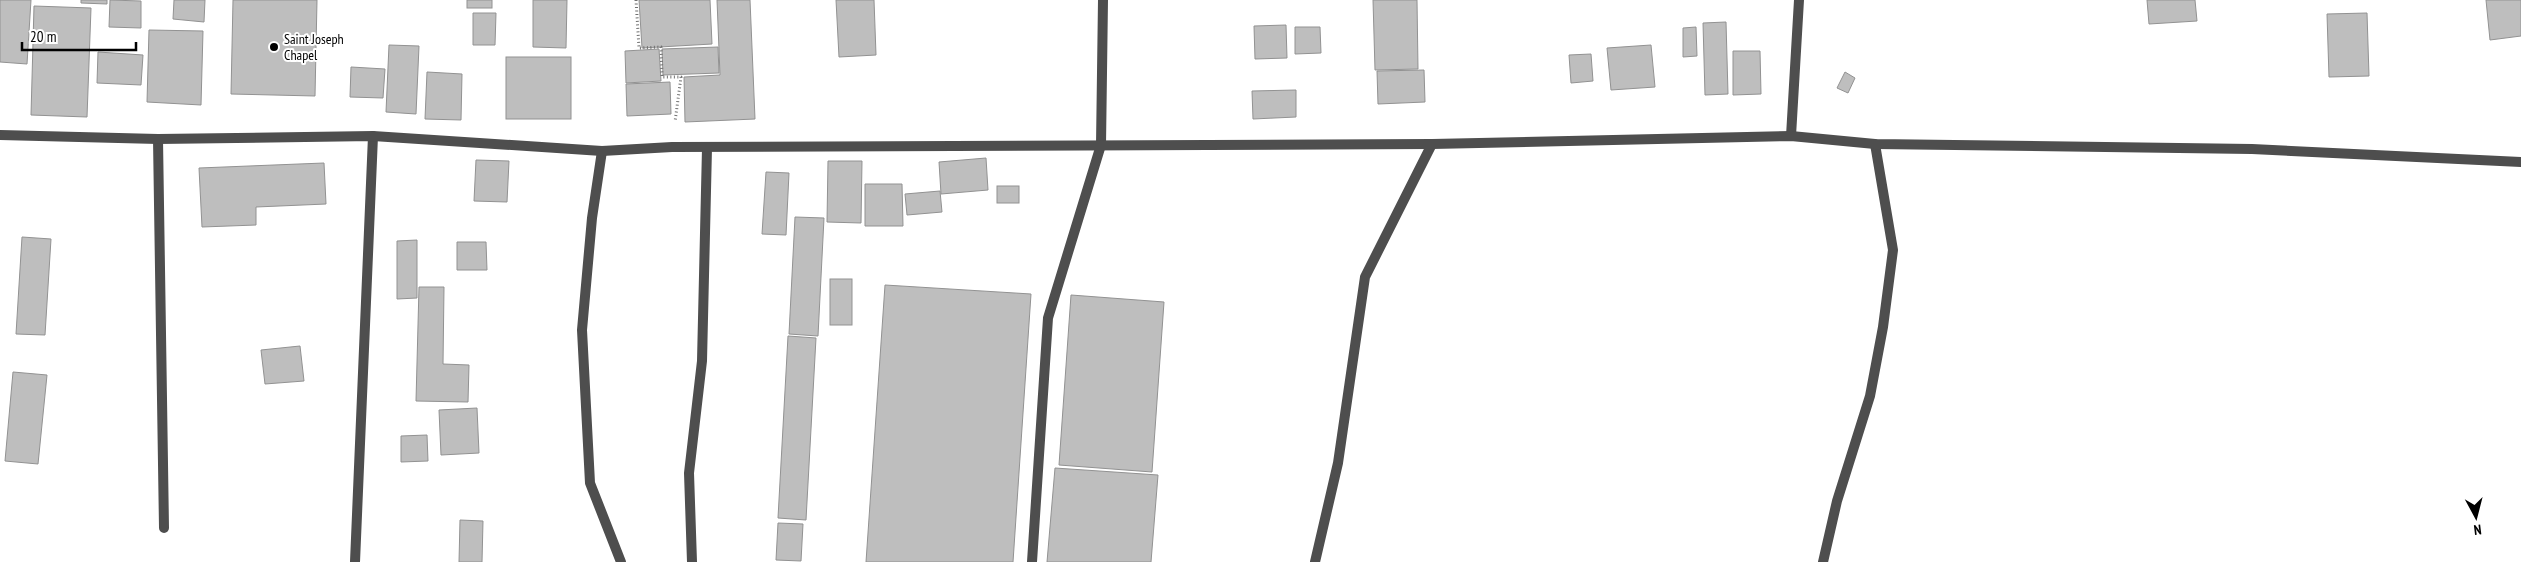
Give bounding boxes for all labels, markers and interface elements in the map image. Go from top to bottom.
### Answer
scale bar [22,20,136,52]
text: 20 m [30,27,56,46]
place label: Saint Joseph Chapel [284,30,344,64]
marker: Saint Joseph Chapel [268,41,280,53]
north arrow [2451,492,2501,542]
text: N [2473,521,2482,539]

